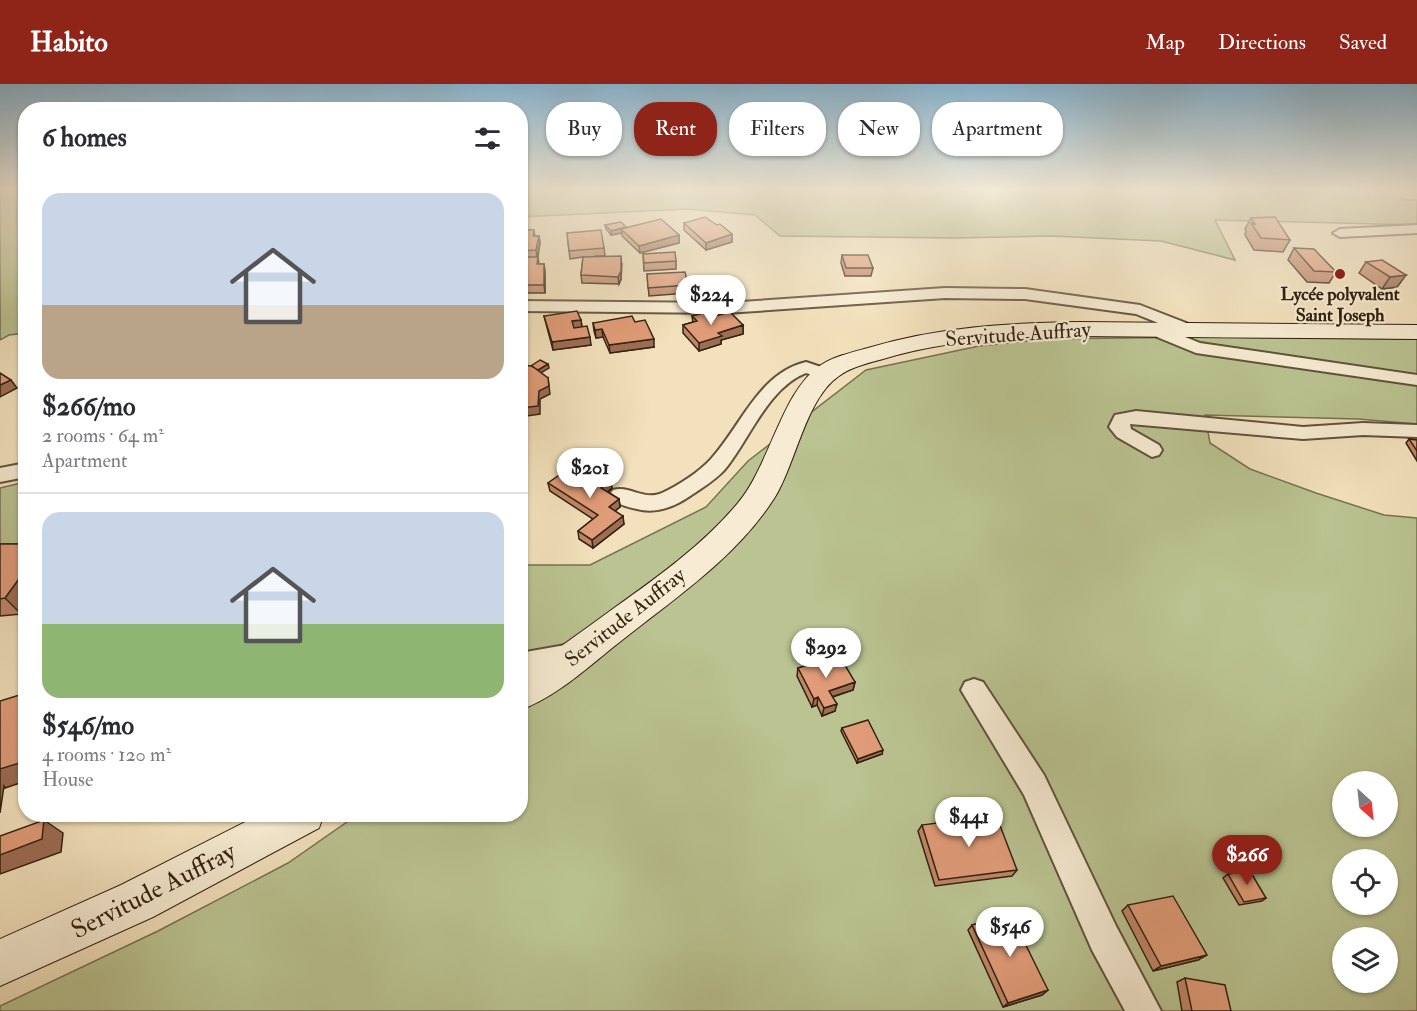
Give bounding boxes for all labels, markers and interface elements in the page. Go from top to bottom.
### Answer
text: Habito [30,25,108,60]
text: Map [1145,29,1185,56]
text: Directions [1218,29,1306,56]
text: Saved [1339,29,1387,56]
chip: Buy [546,102,622,156]
chip: Rent [634,102,717,156]
chip: Filters [729,102,826,156]
chip: New [838,102,920,156]
chip: Apartment [932,102,1063,156]
text: 6 homes [42,122,127,154]
icon: filters [471,122,504,155]
icon: home [219,232,327,340]
marker: Lycée polyvalent Saint Joseph [1333,267,1347,281]
pin: $224 [675,275,747,326]
text: $224 [690,282,732,307]
place label: Lycée polyvalent Saint Joseph [1280,283,1400,327]
street label: Servitude Auffray [944,316,1092,353]
text: $266/mo [42,391,135,423]
text: 2 rooms · 64 m² [42,423,164,448]
text: Apartment [42,448,127,473]
pin: $201 [554,448,626,499]
text: $201 [571,455,609,480]
icon: home [219,551,327,659]
street label: Servitude Auffray [560,561,692,673]
pin: $292 [790,628,862,679]
text: $292 [805,635,847,660]
text: $546/mo [42,710,134,742]
text: 4 rooms · 120 m² [42,742,171,767]
text: House [42,767,93,792]
north arrow [1332,771,1398,837]
map controls [1332,771,1398,993]
pin: $441 [933,797,1005,848]
text: $441 [949,804,989,829]
street label: Servitude Auffray [66,835,242,946]
pin: $266 [1211,835,1283,886]
text: $266 [1226,842,1268,867]
button: locate [1332,849,1398,915]
pin: $546 [974,907,1046,958]
text: $546 [990,914,1030,939]
button: layers [1332,927,1398,993]

